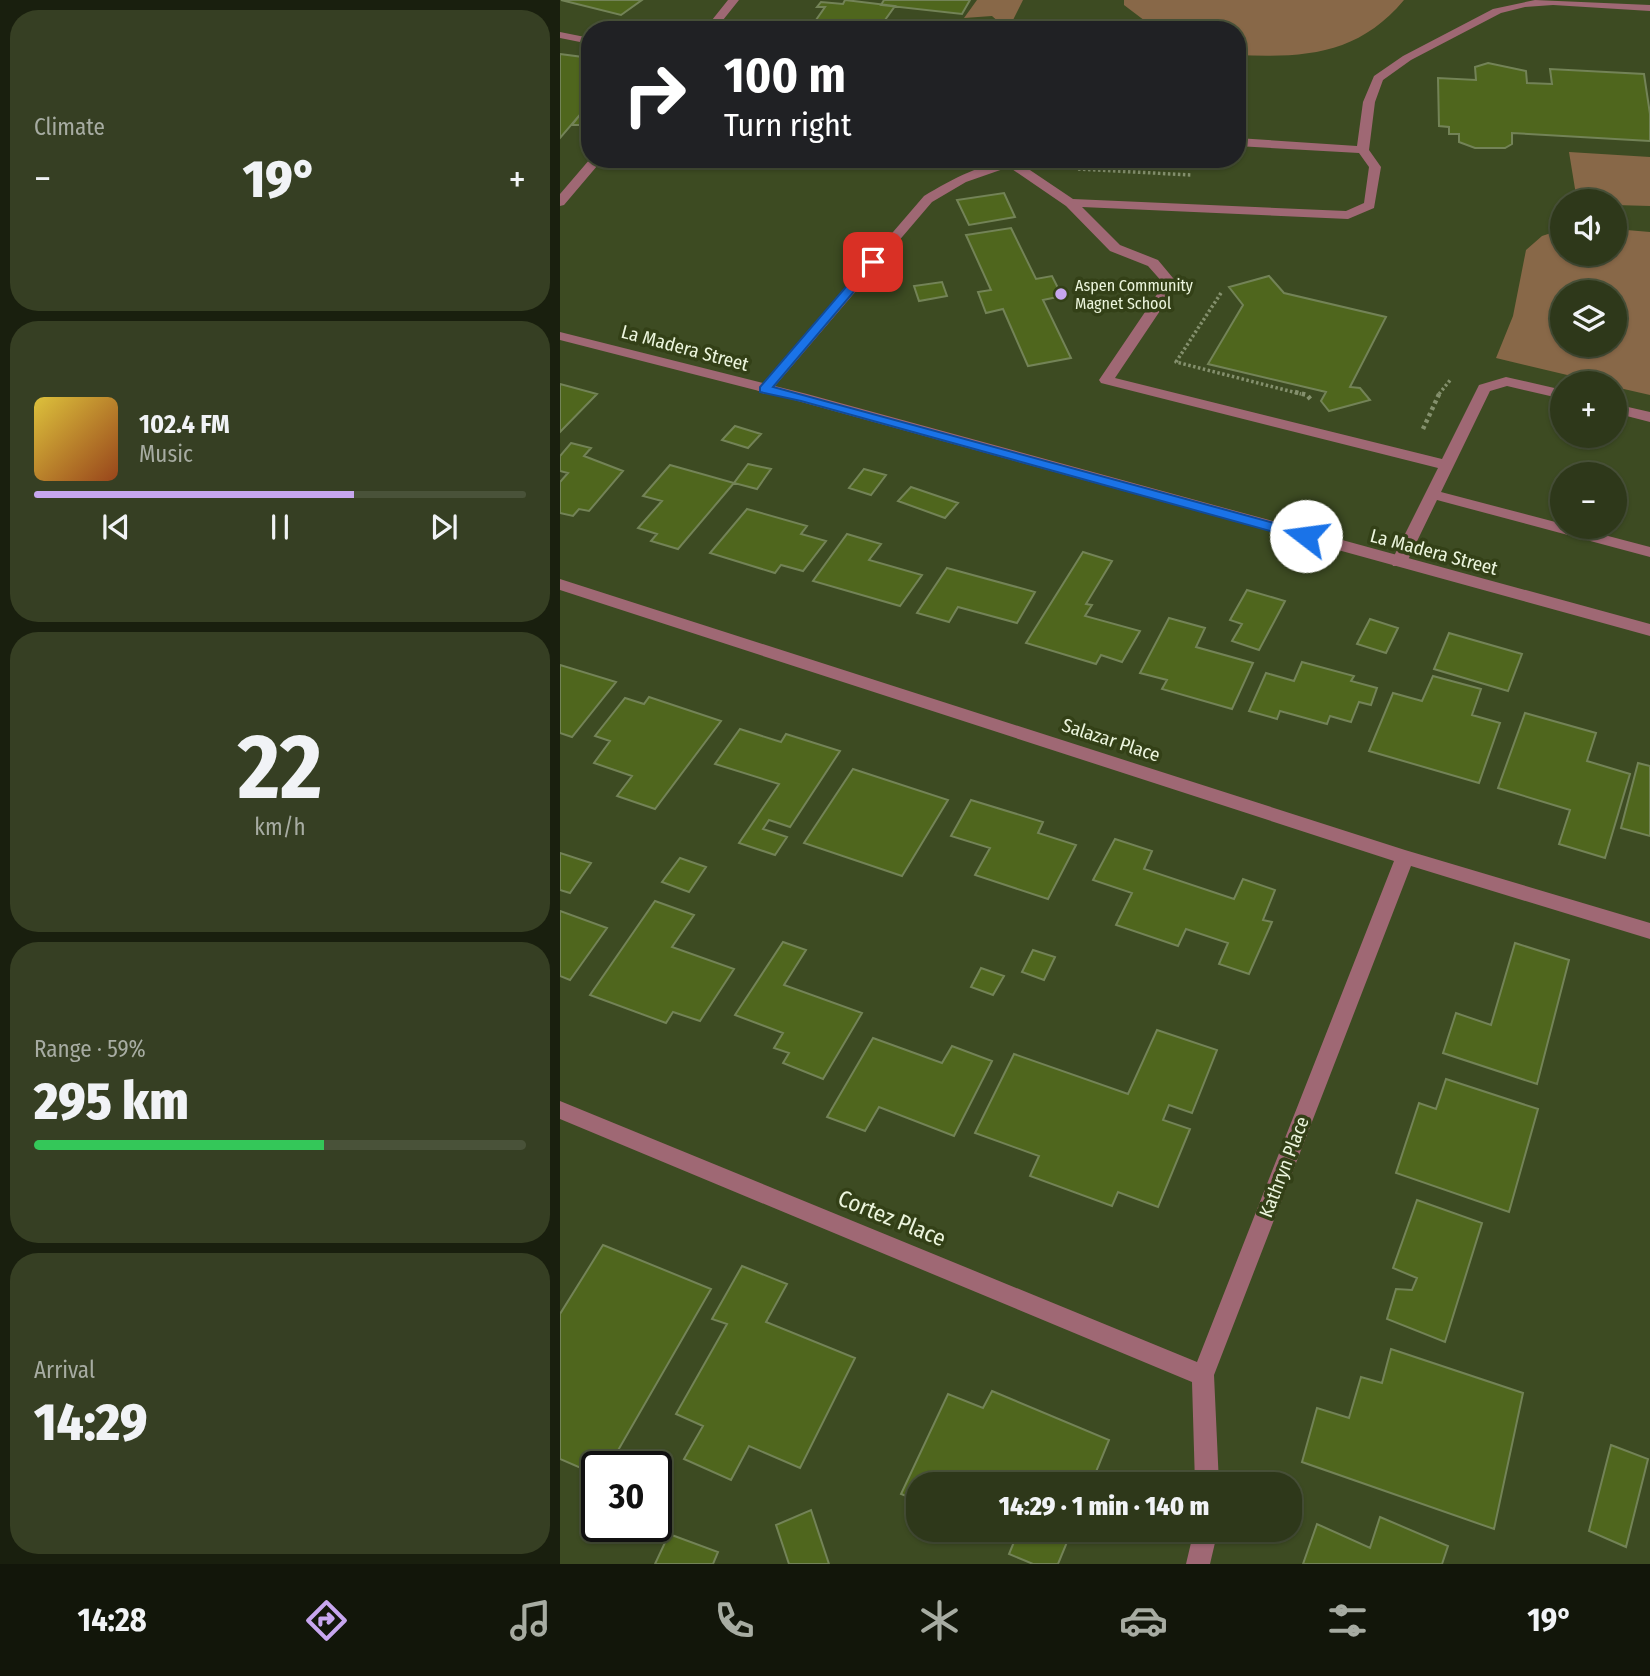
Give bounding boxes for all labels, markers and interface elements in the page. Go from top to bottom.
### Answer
text: 100 m [724,46,846,105]
icon: right [609,49,700,140]
text: Turn right [724,106,851,144]
text: Climate [34,113,105,141]
text: 19° [243,148,317,211]
text: − [34,156,51,202]
text: + [509,156,526,202]
map controls [1550,189,1627,539]
button: sound [1550,189,1627,266]
pin [843,232,903,292]
icon: arrive [854,243,892,281]
place label: Aspen Community Magnet School [1075,276,1194,313]
button: layers [1550,280,1627,357]
marker: Aspen Community Magnet School [1053,286,1069,302]
street label: La Madera Street [619,320,752,376]
button: + [1550,371,1627,448]
text: 102.4 FM [139,409,230,440]
text: Music [139,440,193,468]
button: − [1550,462,1627,539]
position arrow [1269,499,1343,573]
icon: previous [97,508,135,546]
icon: pause [261,508,299,546]
icon: next [425,508,463,546]
street label: La Madera Street [1368,524,1501,580]
text: 22 [238,713,322,822]
street label: Salazar Place [1059,713,1163,767]
text: km/h [254,813,306,841]
text: Range · 59% [34,1035,146,1063]
text: 295 km [34,1070,189,1133]
street label: Kathryn Place [1254,1113,1314,1221]
street label: Cortez Place [834,1184,950,1252]
text: Arrival [34,1356,95,1384]
text: 14:29 [34,1391,147,1454]
speed limit sign: 30 [581,1451,672,1542]
text: 14:29 · 1 min · 140 m [999,1491,1209,1522]
icon: directions [302,1596,351,1645]
icon: music [506,1596,555,1645]
icon: phone [710,1596,759,1645]
icon: climate [915,1596,964,1645]
icon: car [1119,1596,1168,1645]
icon: filters [1323,1596,1372,1645]
text: 14:28 [78,1601,147,1639]
text: 19° [1527,1601,1572,1639]

